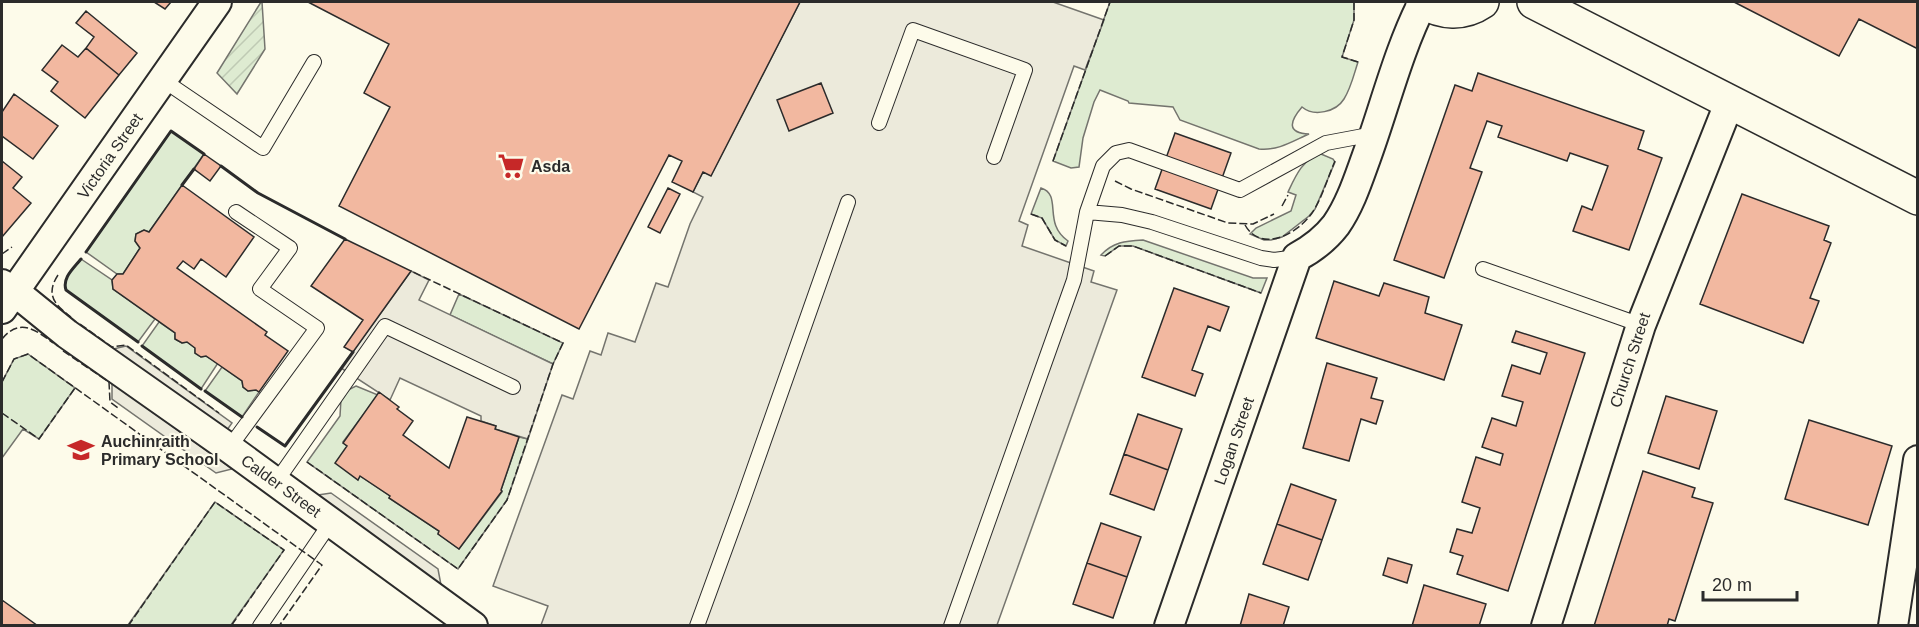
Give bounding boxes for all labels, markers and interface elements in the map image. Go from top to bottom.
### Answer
street label: Victoria Street [74,110,146,202]
supermarket icon: Asda [496,151,526,181]
place label: Asda [531,158,570,175]
street label: Church Street [1607,310,1654,410]
street label: Logan Street [1211,394,1257,487]
place label: Auchinraith Primary School [101,433,218,468]
school or university icon: Auchinraith Primary School [66,435,96,465]
street label: Calder Street [238,451,325,521]
scale bar [1703,564,1798,602]
text: 20 m [1712,575,1752,595]

